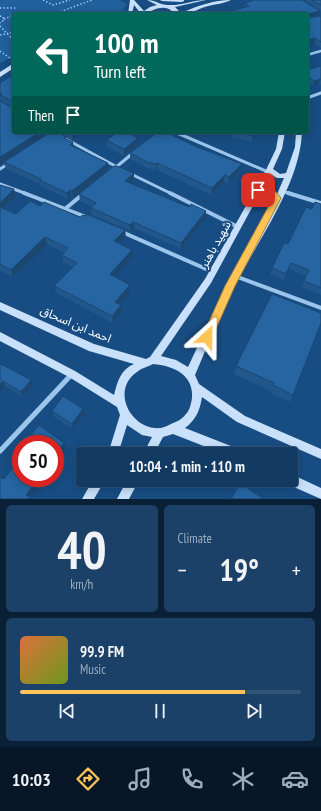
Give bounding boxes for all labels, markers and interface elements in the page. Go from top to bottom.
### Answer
text: 100 m [94,24,158,61]
icon: left [28,28,80,80]
text: Turn left [94,60,146,83]
icon: arrive [62,104,84,126]
text: Then [28,106,54,125]
pin [241,173,275,207]
icon: arrive [247,179,269,201]
street label: شهید باهنر [196,218,234,271]
street label: احمد ابن اسحاق [38,302,114,346]
position arrow [186,316,228,358]
speed limit sign: 50 [12,435,64,487]
text: 10:04 · 1 min · 110 m [129,457,245,476]
text: 40 [57,516,107,583]
text: Climate [178,530,212,547]
text: 19° [219,550,259,589]
text: − [178,556,187,584]
text: + [292,556,301,584]
text: km/h [70,576,93,593]
text: 99.9 FM [80,642,124,661]
text: Music [80,661,106,678]
icon: previous [56,700,78,722]
icon: pause [149,700,171,722]
icon: next [243,700,265,722]
icon: directions [74,765,102,793]
icon: music [126,765,154,793]
icon: phone [178,765,206,793]
icon: climate [229,765,257,793]
icon: car [281,765,309,793]
text: 10:03 [12,768,51,791]

